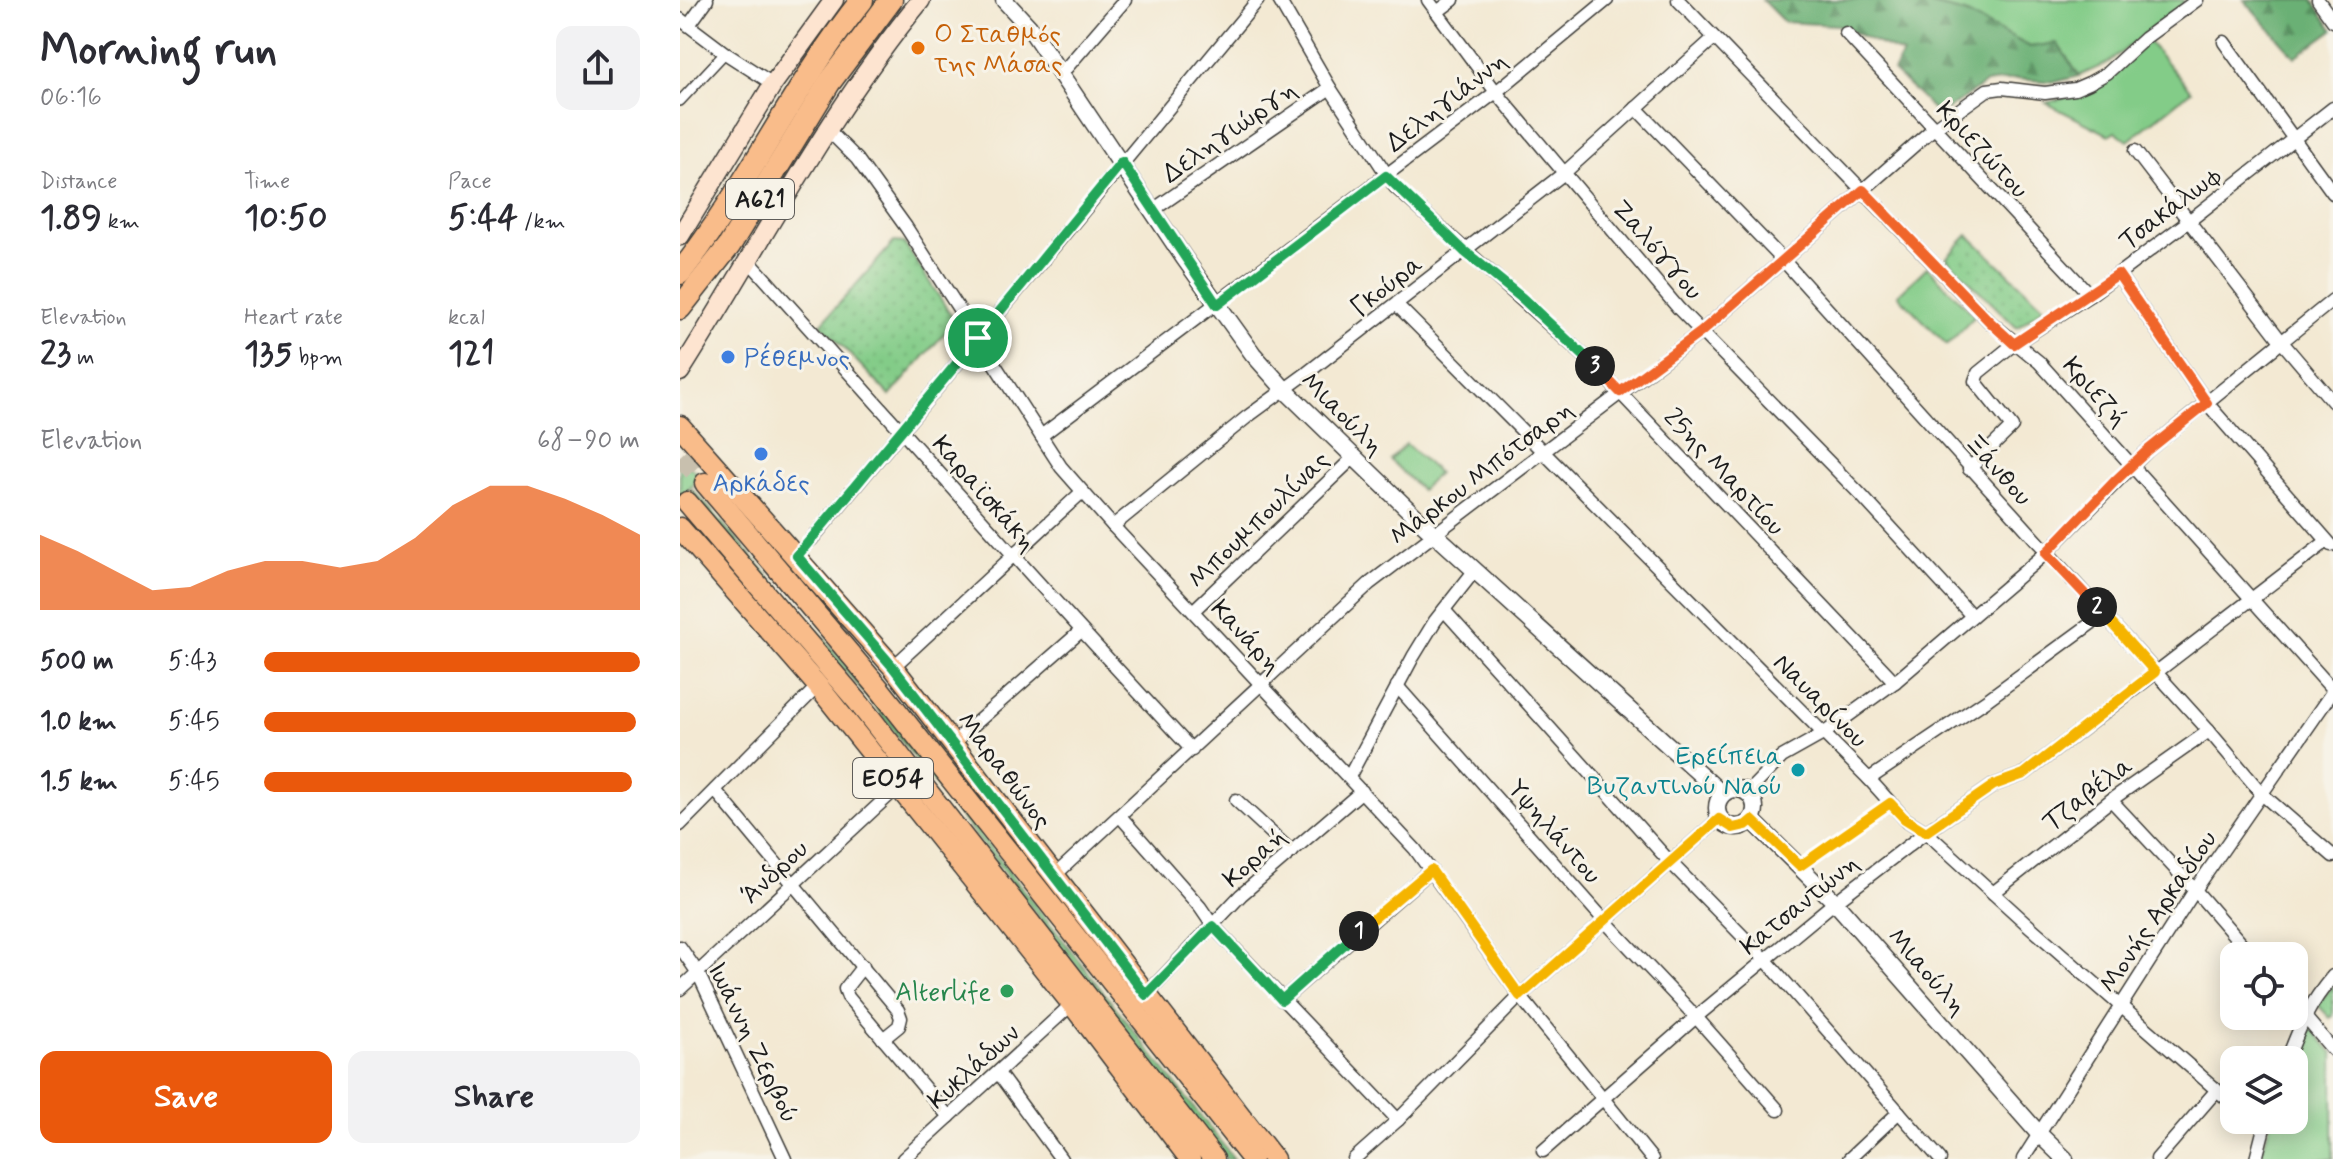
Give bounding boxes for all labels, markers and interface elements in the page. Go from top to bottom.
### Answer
place label: Ο Σταθμός της Μάσας [933,18,1063,82]
text: Morning run [40,22,277,80]
button: share [556,26,640,110]
marker: Ο Σταθμός της Μάσας [909,39,927,57]
street label: Δεληγιάννη [1379,44,1515,161]
street label: Δεληγιώργη [1156,74,1304,192]
text: 06:16 [40,81,102,115]
street label: Κριεζώτου [1928,94,2035,206]
street label: Τσακάλωφ [2113,159,2230,259]
text: Distance [40,168,117,196]
text: Time [244,168,290,196]
text: Pace [448,168,492,196]
road number: Α621 [726,179,794,219]
street label: Ζαλόγγου [1604,193,1709,308]
text: 1.89 [40,196,102,241]
text: 10:50 [244,196,328,241]
text: 5:44 [448,196,518,241]
text: km [102,208,140,236]
text: /km [518,208,566,236]
street label: Γκούρα [1344,248,1430,325]
text: Elevation [40,304,127,332]
text: Heart rate [244,304,343,332]
text: kcal [448,304,485,332]
pin [944,304,1012,372]
icon: arrive [956,316,1000,360]
text: 23 [40,332,71,377]
text: 135 [244,332,292,377]
text: 121 [448,332,494,377]
place label: Ρέθεμνος [744,342,850,376]
text: m [71,344,95,372]
text: bpm [292,344,343,372]
pin: 3 [1575,346,1615,386]
marker: Ρέθεμνος [719,348,737,366]
street label: Κριεζή [2054,350,2135,435]
text: 3 [1590,352,1600,380]
street label: Μιαούλη [1292,365,1391,464]
street label: Μάρκου Μπότσαρη [1383,393,1581,554]
street label: 25ης Μαρτίου [1656,401,1792,544]
text: Elevation [40,424,142,458]
text: 68–90 m [537,424,640,458]
street label: Ξάνθου [1956,427,2039,514]
street label: Καραϊσκάκη [923,429,1044,560]
street label: Μπουμπουλίνας [1181,444,1337,597]
marker: Αρκάδες [752,445,770,463]
place label: Αρκάδες [712,467,810,501]
pin: 2 [2077,587,2117,627]
street label: Κανάρη [1202,593,1289,682]
text: 2 [2092,593,2102,621]
text: 500 m [40,645,114,679]
text: 5:43 [168,645,217,679]
street label: Ναυαρίνου [1765,647,1874,756]
text: 1.0 km [40,705,117,739]
text: 5:45 [168,705,220,739]
street label: Μαραθώνος [948,706,1059,837]
place label: Ερείπεια Βυζαντινού Ναού [1587,740,1782,804]
street label: Τζαβέλα [2036,749,2140,840]
road number: ΕΟ54 [853,758,933,798]
marker: Ερείπεια Βυζαντινού Ναού [1789,761,1807,779]
text: 1.5 km [40,765,118,799]
text: 5:45 [168,765,220,799]
street label: Υψηλάντου [1499,773,1608,892]
street label: Κοραή [1216,821,1295,896]
street label: Μονής Αρκαδίου [2092,824,2226,1000]
street label: Άνδρου [735,833,816,912]
street label: Κατσαντώνη [1734,847,1867,964]
pin: 1 [1339,911,1379,951]
text: 1 [1354,917,1364,945]
street label: Μιαούλη [1879,921,1974,1023]
map controls [2220,942,2308,1134]
button: locate [2220,942,2308,1030]
street label: Ιωάννη Ζερβού [699,957,806,1129]
place label: Alterlife [895,976,991,1010]
marker: Alterlife [998,982,1016,1000]
street label: Κυκλάδων [921,1017,1028,1118]
button: layers [2220,1046,2308,1134]
button: Save [40,1051,332,1143]
button: Share [348,1051,640,1143]

